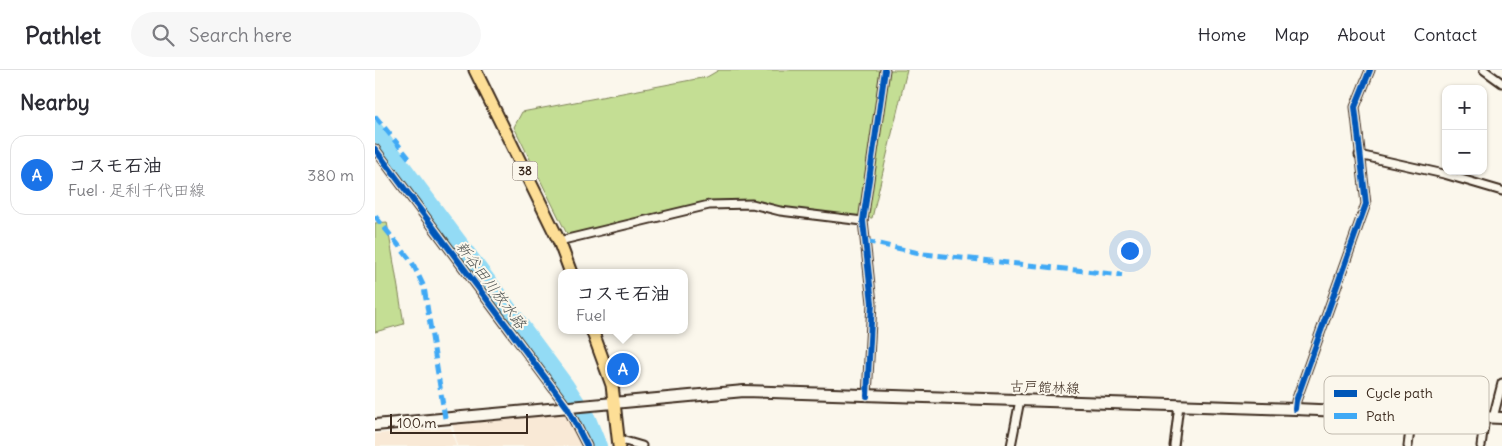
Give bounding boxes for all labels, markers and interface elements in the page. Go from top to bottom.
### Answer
search box [131,12,481,57]
text: Pathlet [25,20,101,50]
icon: search [149,21,177,49]
text: Search here [189,23,292,47]
text: Home [1198,23,1246,46]
text: Map [1274,23,1309,46]
text: About [1337,23,1385,46]
text: Contact [1413,23,1477,46]
map controls [1442,85,1487,175]
button: + [1442,85,1487,130]
text: Nearby [20,89,90,116]
button: − [1442,130,1487,175]
text: コスモ石油 [68,153,162,177]
road number: 38 [513,162,537,180]
text: A [32,165,42,185]
text: 380 m [307,165,354,185]
text: Fuel · 足利千代田線 [68,180,205,200]
water label: 新谷田川放水路 [452,237,531,333]
your location [1117,238,1143,264]
popup [558,269,688,334]
text: コスモ石油 [576,281,670,305]
text: Fuel [576,305,606,325]
pin: A [607,350,639,388]
legend [1324,376,1489,434]
street label: 古戸館林線 [1010,377,1080,397]
text: Cycle path [1366,384,1433,402]
text: Path [1366,407,1395,425]
scale bar [390,411,527,434]
text: 100 m [397,414,437,432]

